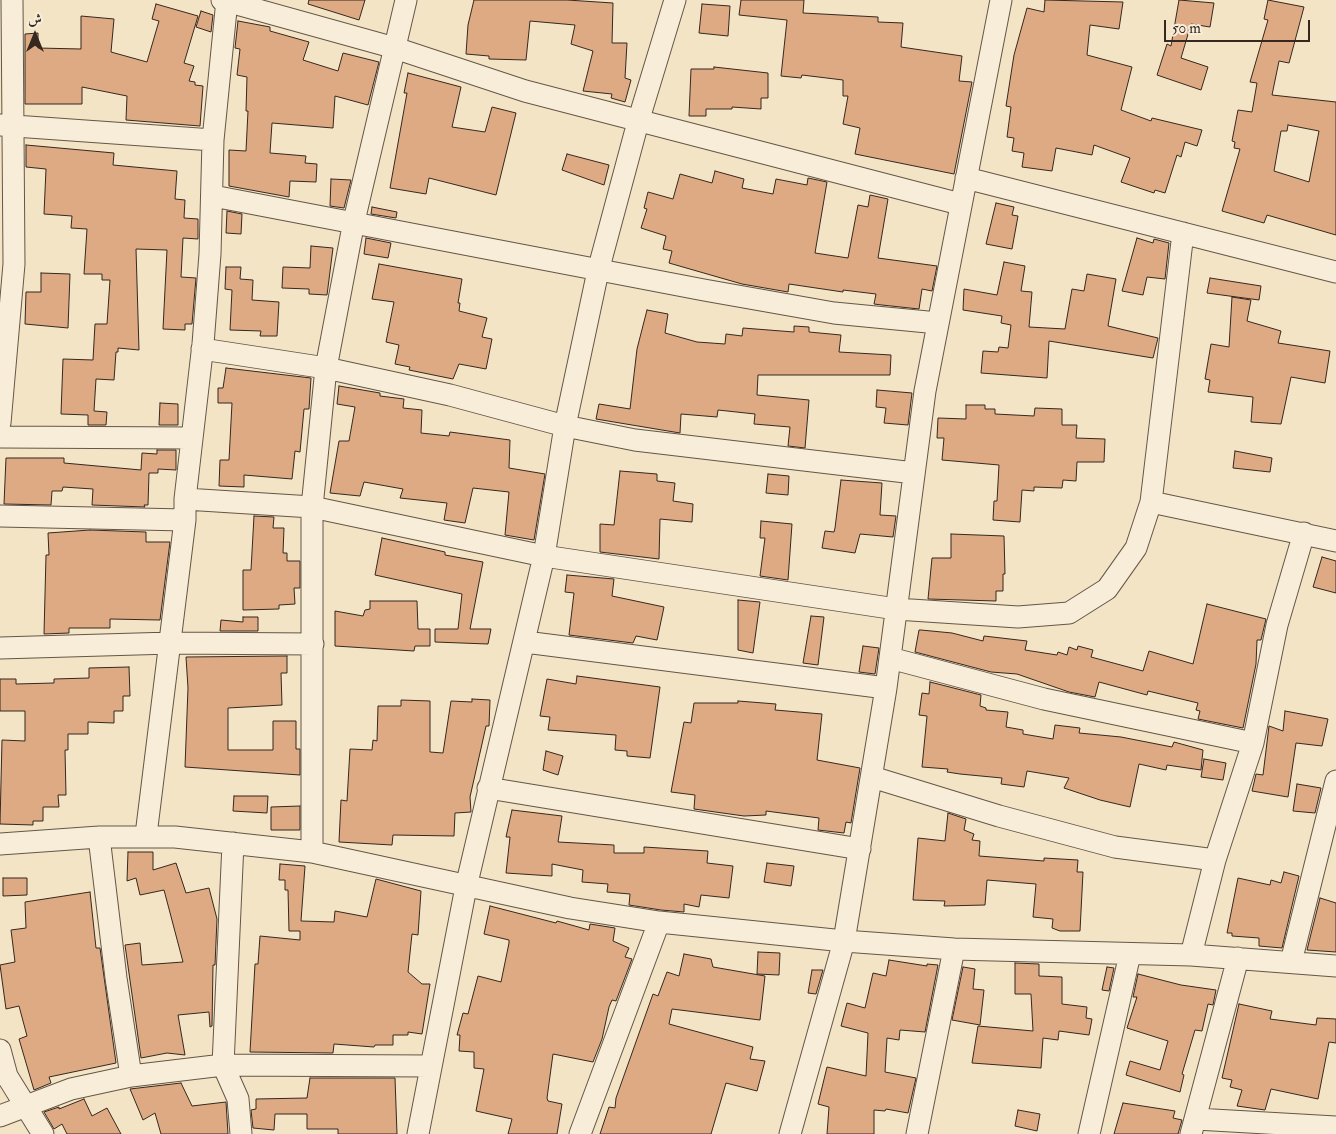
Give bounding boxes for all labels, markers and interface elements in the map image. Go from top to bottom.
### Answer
north arrow [10,10,60,60]
scale bar [1166,10,1312,42]
text: ش [28,11,42,28]
text: 50 m [1172,19,1201,38]

